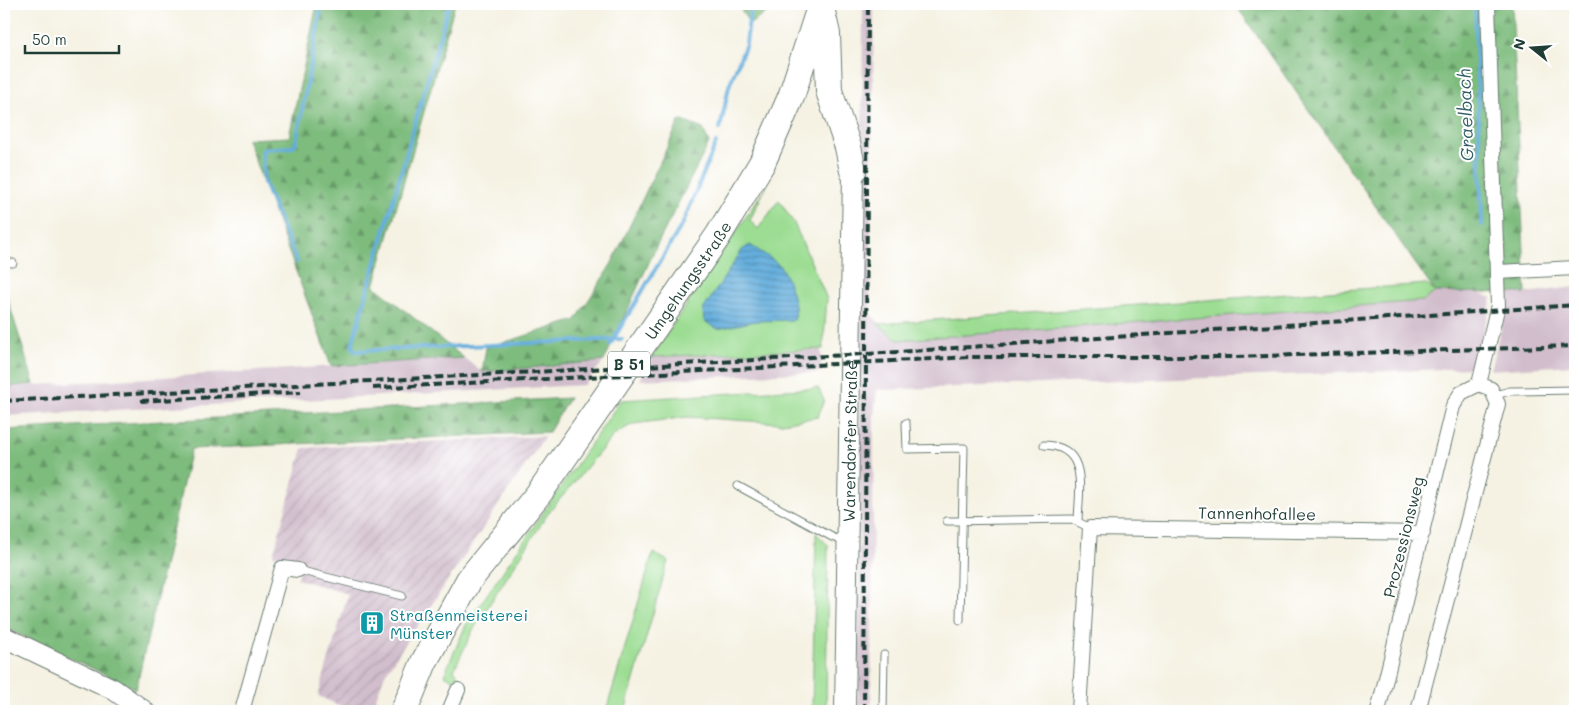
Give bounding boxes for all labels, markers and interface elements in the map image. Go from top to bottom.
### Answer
scale bar [25,22,119,54]
north arrow [1506,22,1556,72]
text: 50 m [32,29,67,49]
text: N [1508,36,1530,52]
water label: Graelbach [1451,68,1479,162]
street label: Umgehungsstraße [639,217,735,343]
road number: B 51 [608,352,650,376]
street label: Warendorfer Straße [837,360,861,522]
street label: Prozessionsweg [1378,474,1428,600]
street label: Tannenhofallee [1198,501,1316,525]
place label: Straßenmeisterei Münster [390,604,528,643]
building icon: Straßenmeisterei Münster [359,610,385,636]

